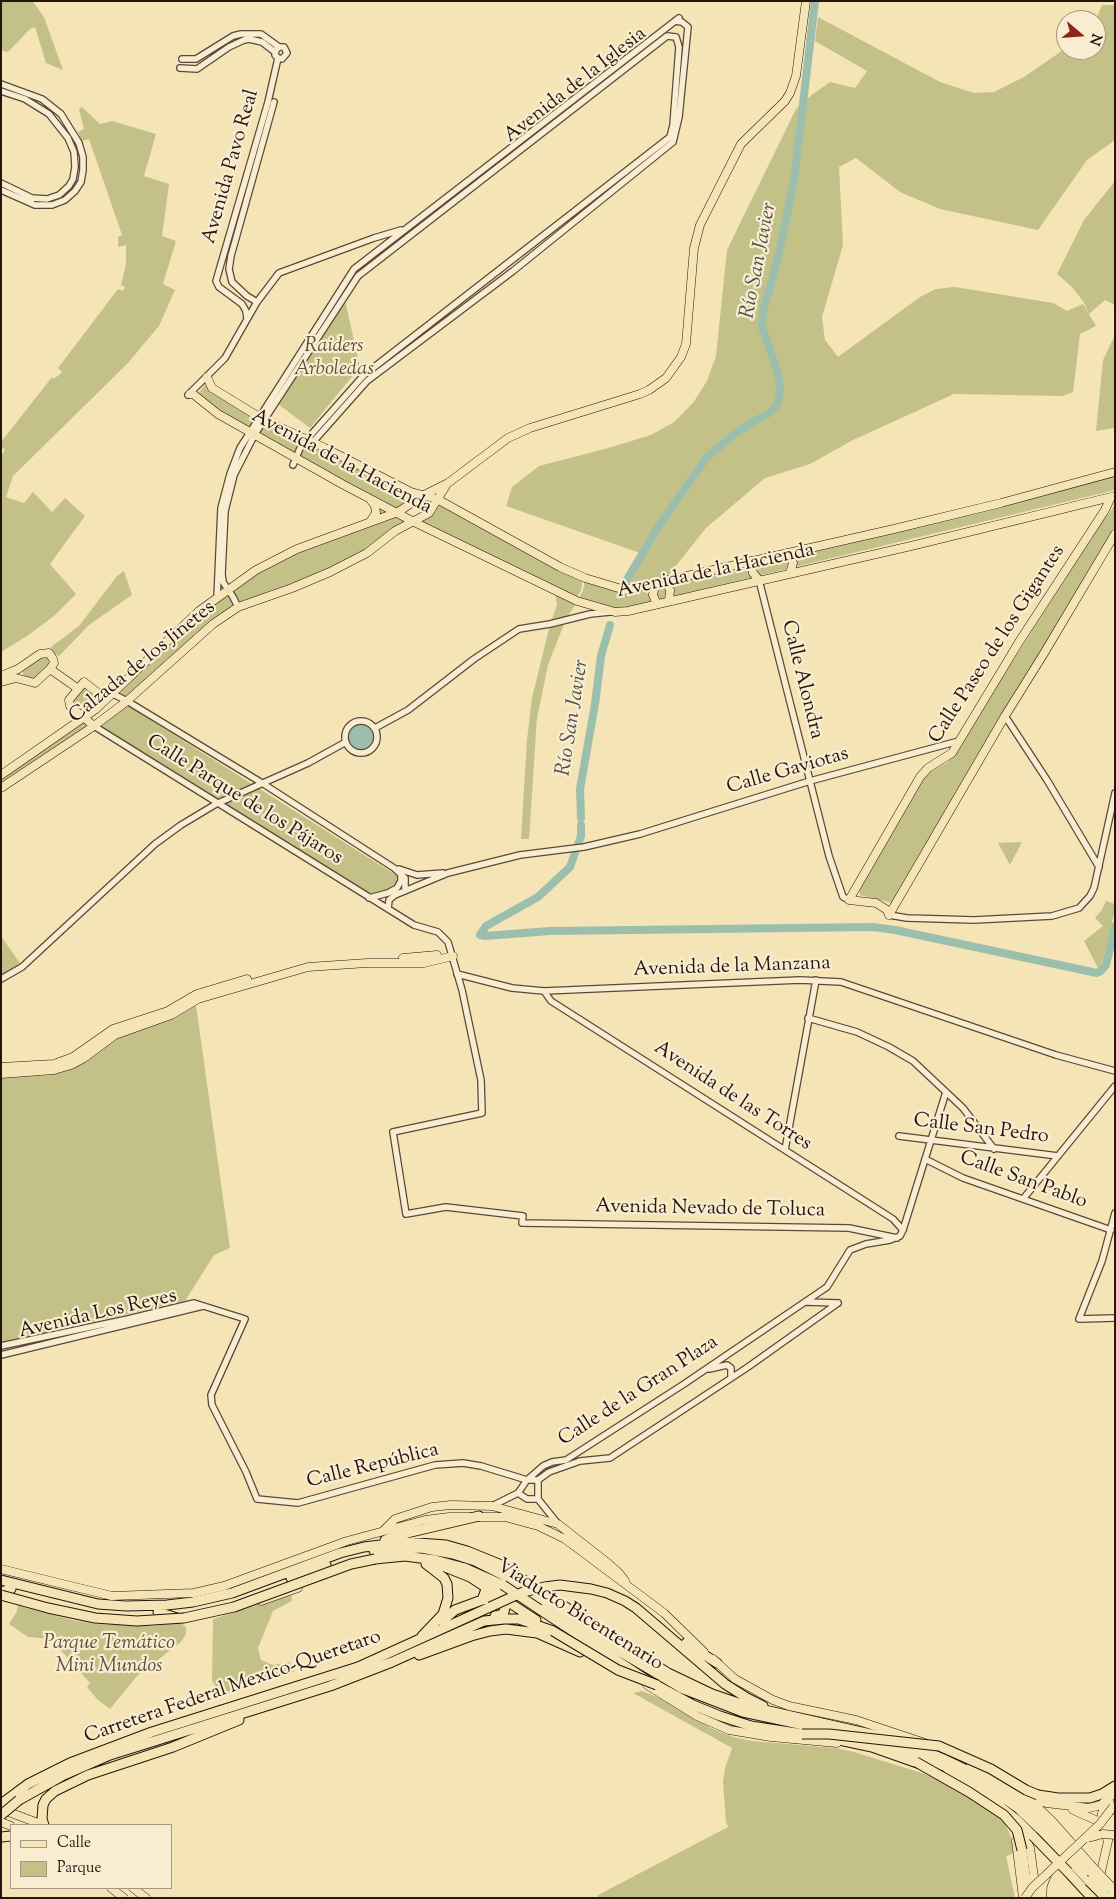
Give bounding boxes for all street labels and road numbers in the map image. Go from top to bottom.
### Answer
street label: Avenida de la Iglesia [500,23,652,149]
street label: Avenida Pavo Real [198,87,266,247]
street label: Avenida de la Hacienda [247,405,435,521]
street label: Avenida de la Hacienda [615,539,817,605]
street label: Calle Paseo de los Gigantes [925,541,1071,749]
street label: Calzada de los Jinetes [65,597,221,729]
street label: Calle Alondra [775,618,827,742]
street label: Calle Parque de los Pájaros [141,731,347,871]
street label: Calle Gaviotas [724,743,852,801]
street label: Avenida de la Manzana [633,953,831,983]
street label: Avenida de las Torres [648,1037,816,1157]
street label: Calle San Pedro [912,1110,1050,1150]
street label: Calle San Pablo [956,1147,1090,1215]
street label: Avenida Nevado de Toluca [595,1196,825,1224]
street label: Avenida Los Reyes [17,1285,179,1345]
street label: Calle de la Gran Plaza [555,1331,723,1453]
street label: Calle República [305,1439,441,1495]
street label: Viaducto Bicentenario [491,1555,667,1677]
street label: Carretera Federal Mexico-Queretaro [81,1626,385,1750]

